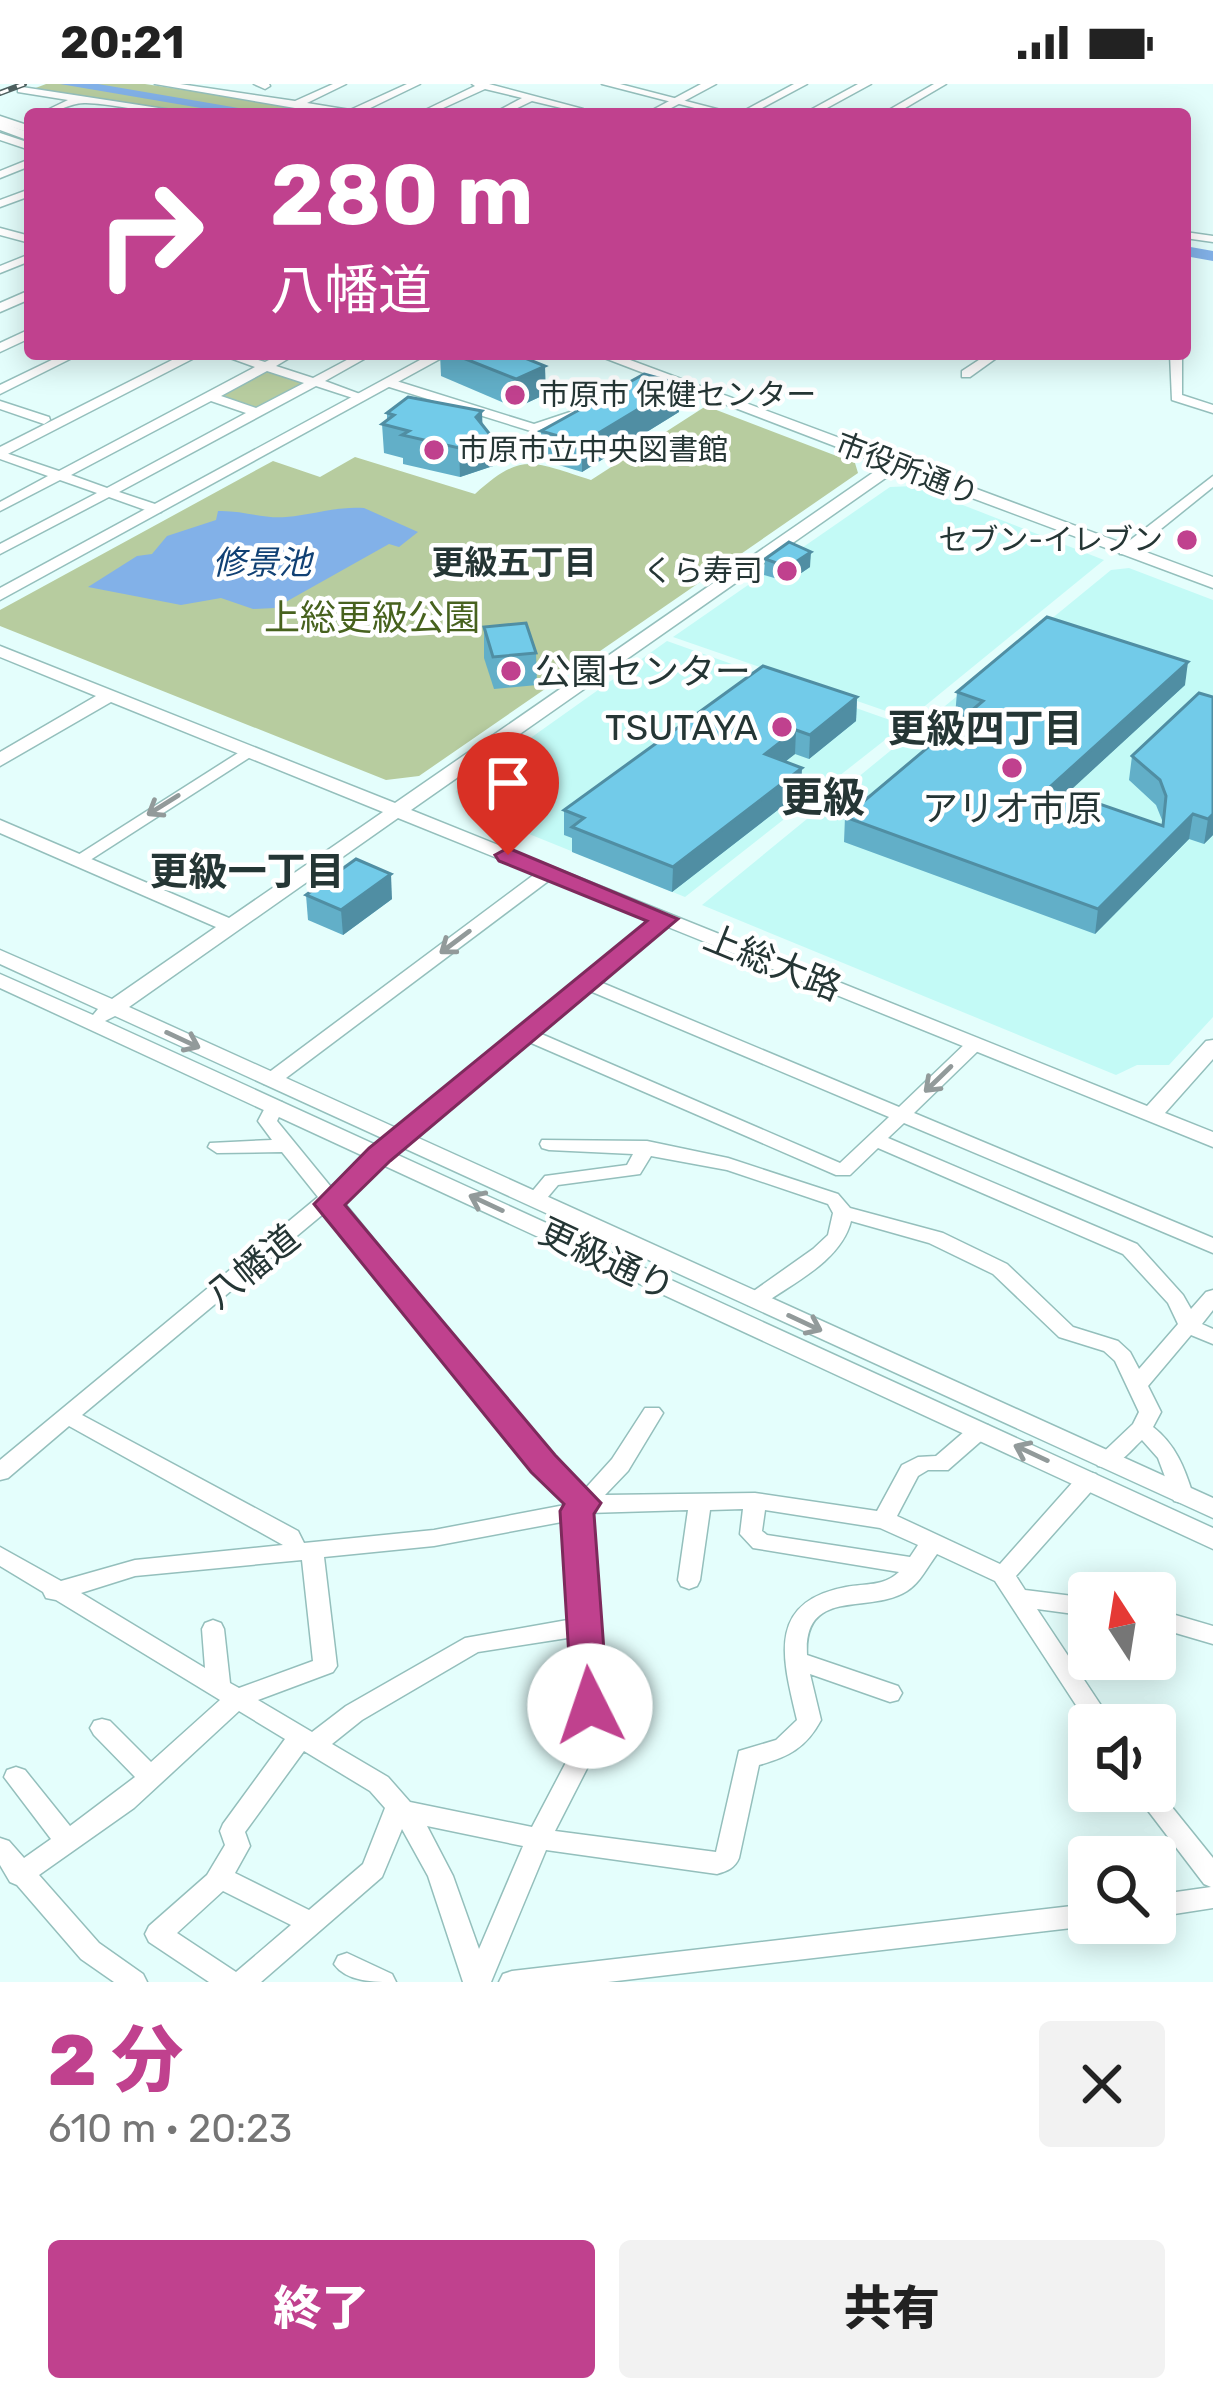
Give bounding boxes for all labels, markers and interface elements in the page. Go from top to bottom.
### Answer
text: 20:21 [60,16,185,69]
text: 280 m [270,145,533,245]
icon: right [72,156,228,312]
text: 八幡道 [270,259,432,323]
place label: 市原市 保健センター [539,377,816,413]
marker: 市原市 保健センター [502,382,528,408]
street label: 市役所通り [831,425,983,513]
place label: 市原市立中央図書館 [458,432,728,468]
marker: 市原市立中央図書館 [421,437,447,463]
place label: セブン-イレブン [938,522,1163,558]
marker: セブン-イレブン [1174,527,1200,553]
water label: 修景池 [213,543,315,582]
district label: 更級五丁目 [432,543,597,582]
place label: くら寿司 [643,553,763,589]
marker: くら寿司 [774,558,800,584]
park label: 上総更級公園 [264,596,480,639]
place label: 公園センター [535,650,751,693]
marker: 公園センター [498,658,524,684]
place label: TSUTAYA [605,706,758,749]
district label: 更級四丁目 [887,706,1083,752]
marker: TSUTAYA [769,714,795,740]
pin [457,732,559,855]
icon: arrive [475,750,541,816]
marker: アリオ市原 [999,755,1025,781]
district label: 更級 [781,773,865,823]
place label: アリオ市原 [922,787,1102,830]
one-way arrow [147,793,181,817]
district label: 更級一丁目 [149,849,345,895]
street label: 上総大路 [698,916,848,1009]
one-way arrow [440,929,472,955]
one-way arrow [164,1030,200,1052]
one-way arrow [924,1065,953,1093]
one-way arrow [469,1191,505,1213]
street label: 更級通り [532,1210,681,1309]
street label: 八幡道 [197,1216,308,1317]
one-way arrow [786,1313,822,1335]
one-way arrow [1014,1441,1050,1463]
north arrow [1068,1572,1176,1680]
map controls [1068,1572,1176,1944]
position arrow [527,1643,653,1769]
button: sound [1068,1704,1176,1812]
button: search [1068,1836,1176,1944]
text: 2 分 [48,2018,183,2103]
button: close [1039,2021,1165,2147]
text: 610 m · 20:23 [48,2106,292,2152]
button: 終了 [48,2240,595,2378]
button: 共有 [619,2240,1165,2378]

